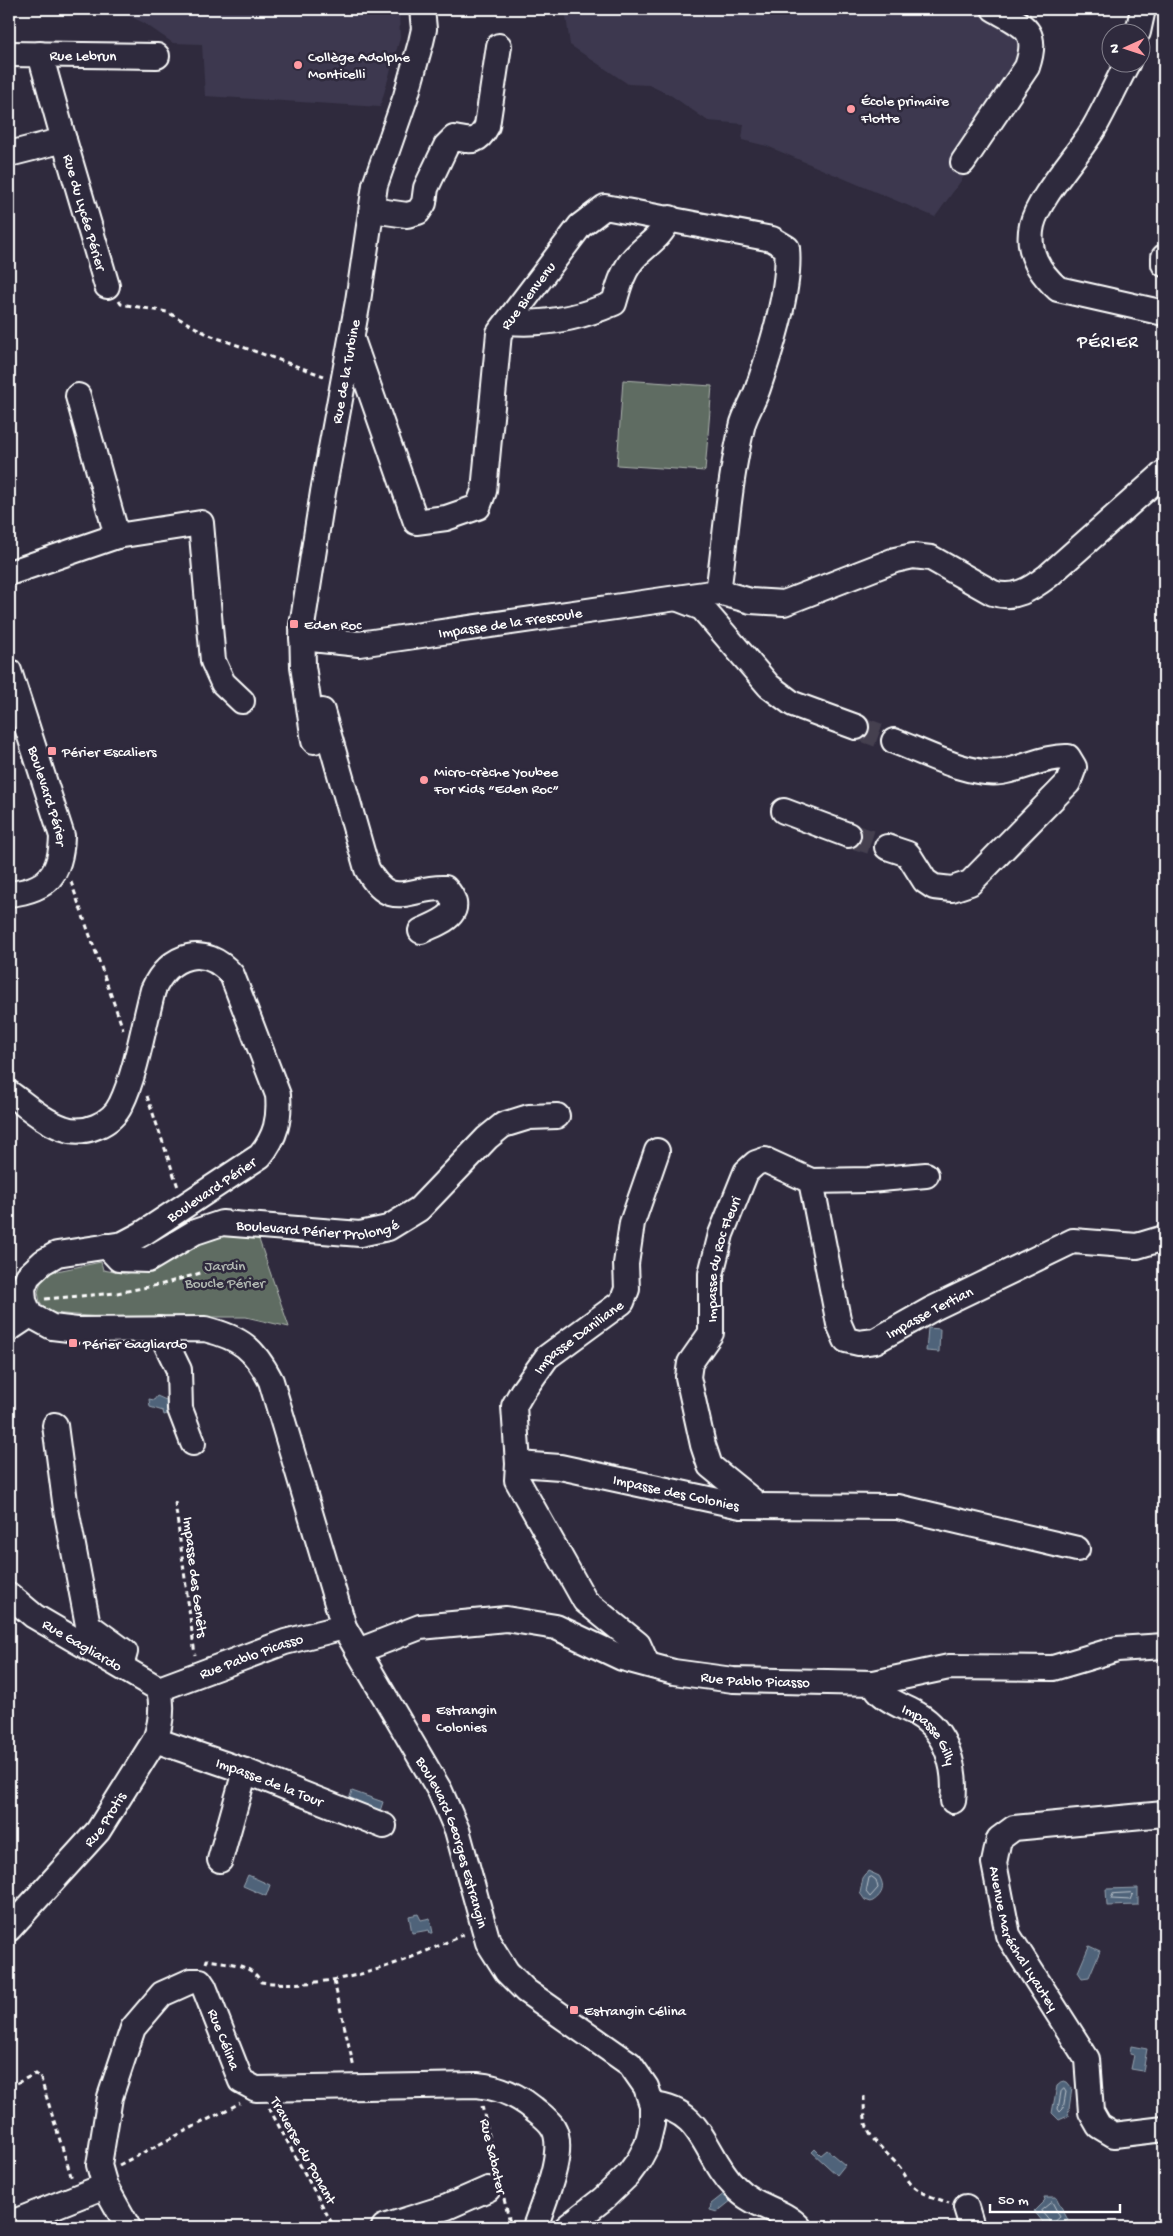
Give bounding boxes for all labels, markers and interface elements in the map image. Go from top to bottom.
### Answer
north arrow [1100,22,1150,72]
text: N [1107,44,1124,54]
street label: Rue Lebrun [49,48,117,66]
place label: Collège Adolphe Monticelli [308,49,410,84]
marker: Collège Adolphe Monticelli [292,59,304,71]
place label: École primaire Flotte [860,93,949,128]
marker: École primaire Flotte [845,103,857,115]
street label: Rue du Lycée Périer [58,152,109,275]
street label: Rue Bienvenu [498,259,561,334]
street label: Rue de la Turbine [329,318,365,425]
district label: PÉRIER [1076,333,1139,354]
street label: Impasse de la Frescoule [437,605,584,643]
place label: Eden Roc [304,617,362,635]
marker: Eden Roc [288,618,300,630]
street label: Boulevard Périer [22,743,69,848]
place label: Périer Escaliers [61,744,157,762]
marker: Périer Escaliers [46,745,58,757]
place label: Micro-crèche Youbee For Kids “Eden Roc” [433,764,559,799]
marker: Micro-crèche Youbee For Kids “Eden Roc” [418,774,430,786]
street label: Boulevard Périer [163,1153,262,1228]
street label: Impasse du Roc Fleuri [704,1194,746,1323]
street label: Boulevard Périer Prolongé [235,1216,403,1245]
park label: Jardin Boucle Périer [184,1258,267,1293]
street label: Impasse Tertian [883,1284,976,1344]
street label: Impasse Daniliane [530,1297,628,1379]
place label: Périer Gagliardo [82,1336,187,1354]
marker: Périer Gagliardo [67,1337,79,1349]
street label: Impasse des Colonies [611,1472,741,1516]
street label: Impasse des Genêts [178,1516,210,1639]
street label: Rue Gagliardo [39,1616,125,1677]
street label: Rue Pablo Picasso [197,1631,305,1684]
street label: Rue Pablo Picasso [699,1669,810,1693]
street label: Impasse Gilly [898,1701,959,1768]
place label: Estrangin Colonies [436,1702,497,1737]
marker: Estrangin Colonies [420,1712,432,1724]
street label: Boulevard Georges Estrangin [410,1753,491,1931]
street label: Impasse de la Tour [213,1755,327,1813]
street label: Rue Protis [81,1789,131,1851]
street label: Avenue Maréchal Lyautey [984,1865,1062,2016]
place label: Estrangin Célina [584,2003,687,2021]
marker: Estrangin Célina [568,2004,580,2016]
street label: Rue Célina [202,2007,243,2073]
street label: Traverse du Ponant [265,2093,340,2209]
street label: Rue Sabater [475,2117,510,2198]
scale bar [990,2181,1120,2213]
text: 50 m [998,2192,1029,2210]

